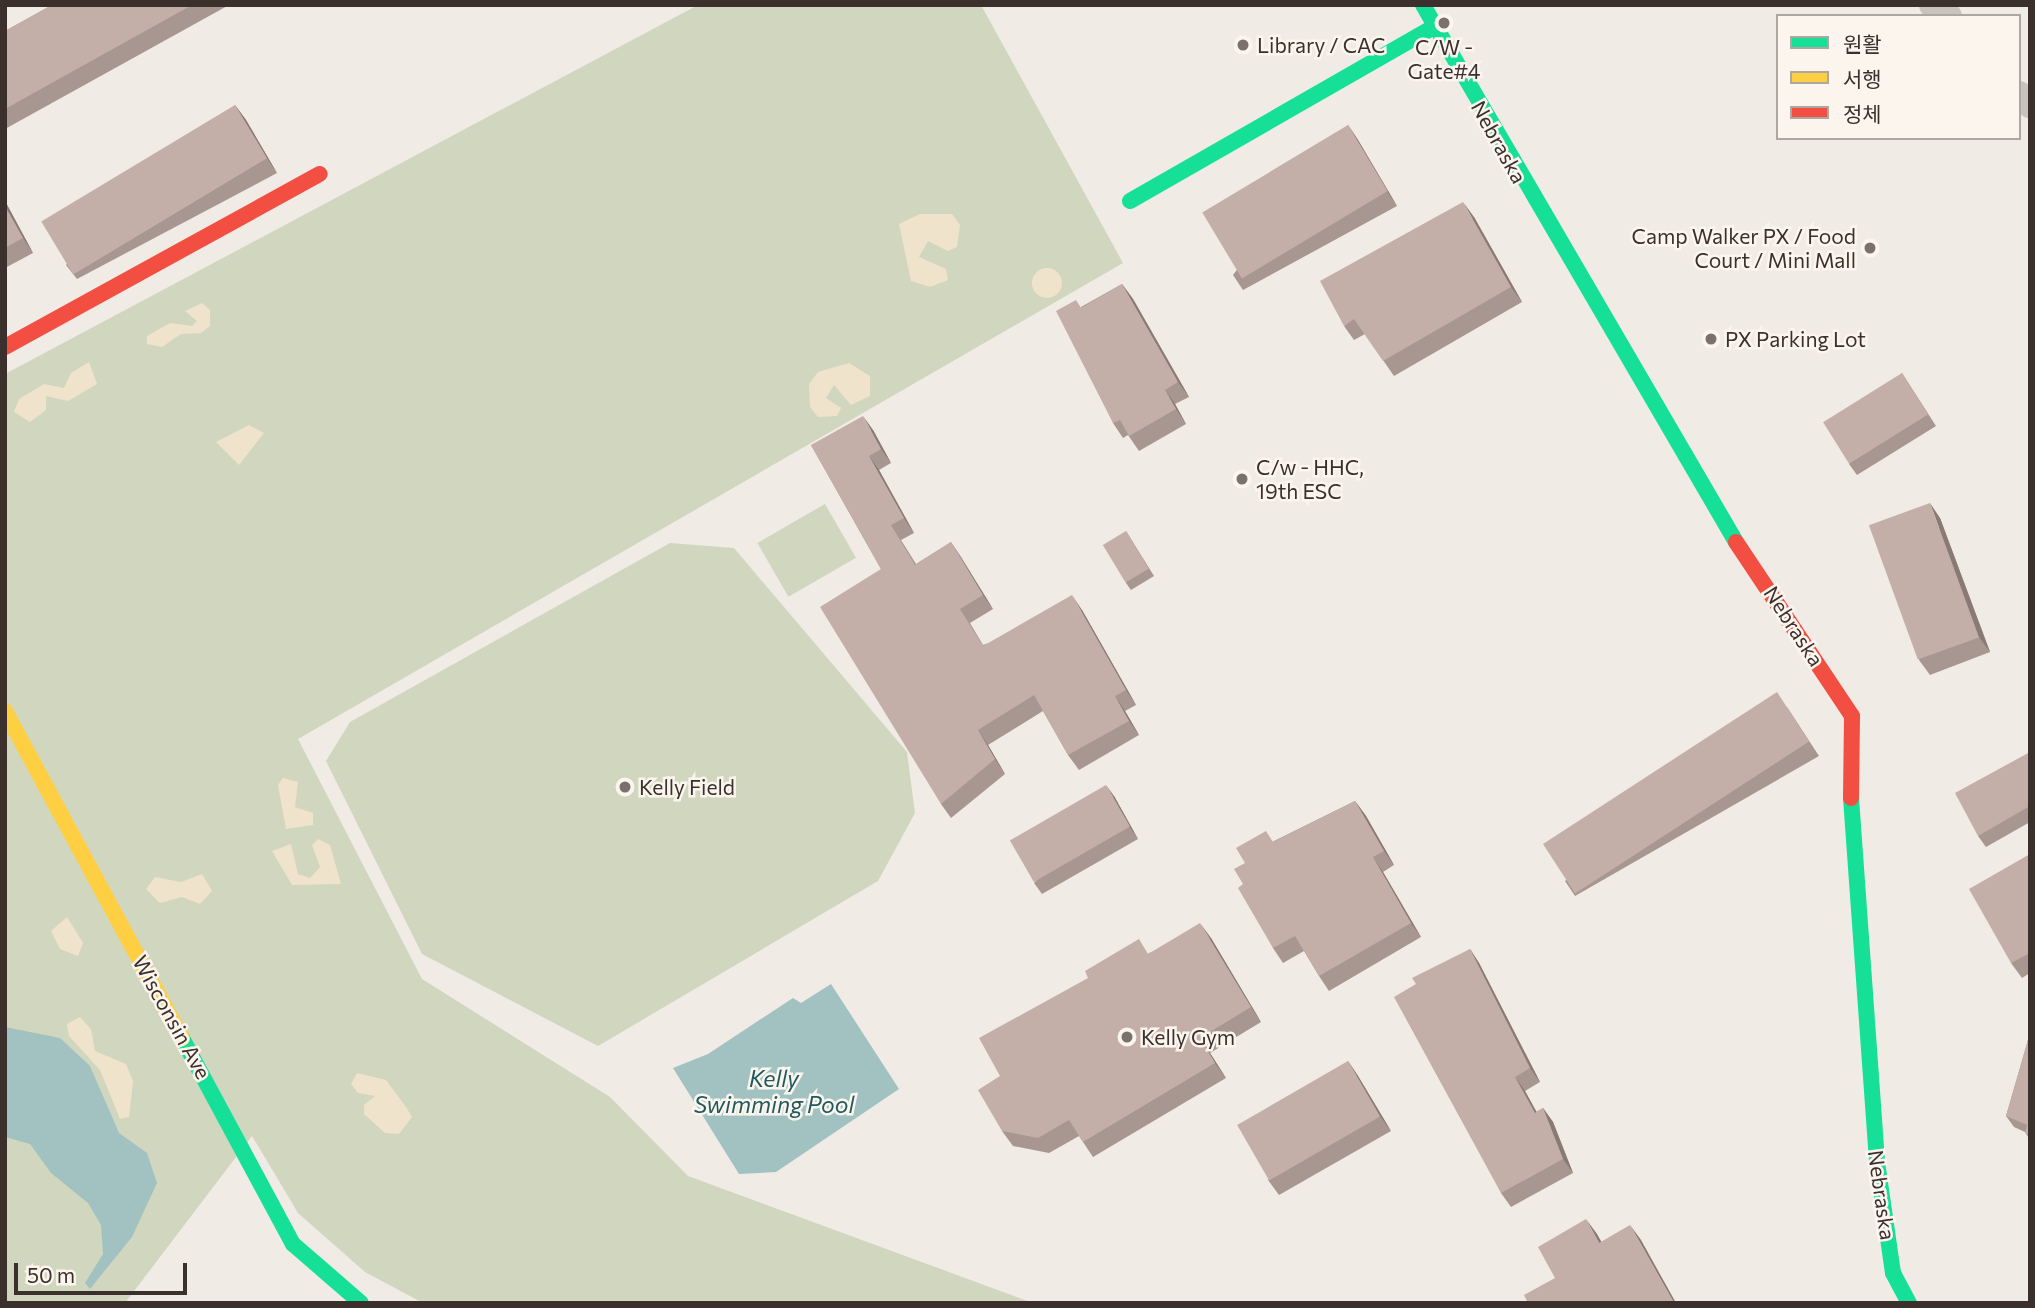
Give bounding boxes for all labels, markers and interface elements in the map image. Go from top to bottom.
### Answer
legend [1776,14,2021,140]
marker: C/W - Gate#4 [1436,15,1452,31]
text: 원활 [1843,31,1882,56]
place label: Library / CAC [1257,32,1385,58]
place label: C/W - Gate#4 [1408,34,1480,84]
marker: Library / CAC [1235,37,1251,53]
text: 서행 [1843,66,1882,91]
street label: Nebraska [1466,96,1532,188]
text: 정체 [1843,101,1882,126]
place label: Camp Walker PX / Food Court / Mini Mall [1632,223,1856,273]
marker: Camp Walker PX / Food Court / Mini Mall [1862,240,1878,256]
place label: PX Parking Lot [1725,326,1866,352]
marker: PX Parking Lot [1703,331,1719,347]
place label: C/w - HHC, 19th ESC [1256,454,1364,504]
marker: C/w - HHC, 19th ESC [1234,471,1250,487]
street label: Nebraska [1759,581,1829,671]
place label: Kelly Field [639,774,735,800]
marker: Kelly Field [617,779,633,795]
street label: Wisconsin Ave [128,951,216,1083]
place label: Kelly Gym [1141,1024,1235,1050]
marker: Kelly Gym [1119,1029,1135,1045]
water label: Kelly Swimming Pool [694,1064,854,1118]
street label: Nebraska [1863,1148,1901,1242]
scale bar [18,1248,191,1292]
text: 50 m [27,1262,75,1287]

